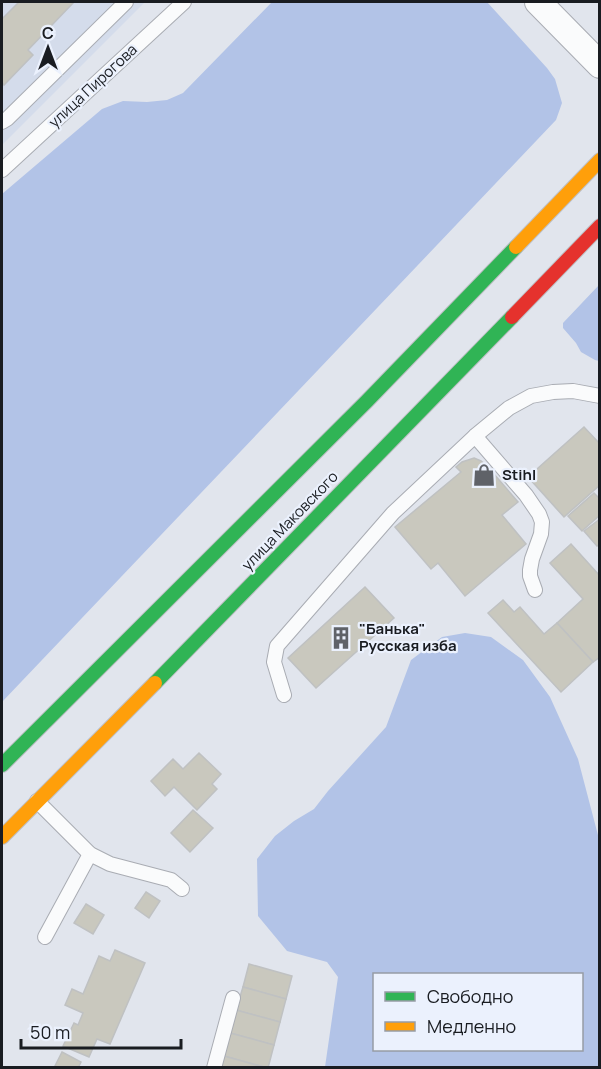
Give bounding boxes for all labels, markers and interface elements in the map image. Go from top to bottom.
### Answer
north arrow [18,18,78,78]
text: С [42,22,54,44]
street label: улица Пирогова [44,39,142,132]
shop icon: Stihl [471,462,497,488]
place label: Stihl [502,464,536,485]
street label: улица Маковского [237,466,343,575]
place label: "Банька" Русская изба [359,618,457,656]
building icon: "Банька" Русская изба [328,625,354,651]
legend [373,973,583,1051]
text: Свободно [427,984,513,1008]
scale bar [21,1012,182,1050]
text: Медленно [427,1014,516,1038]
text: 50 m [30,1020,70,1044]

